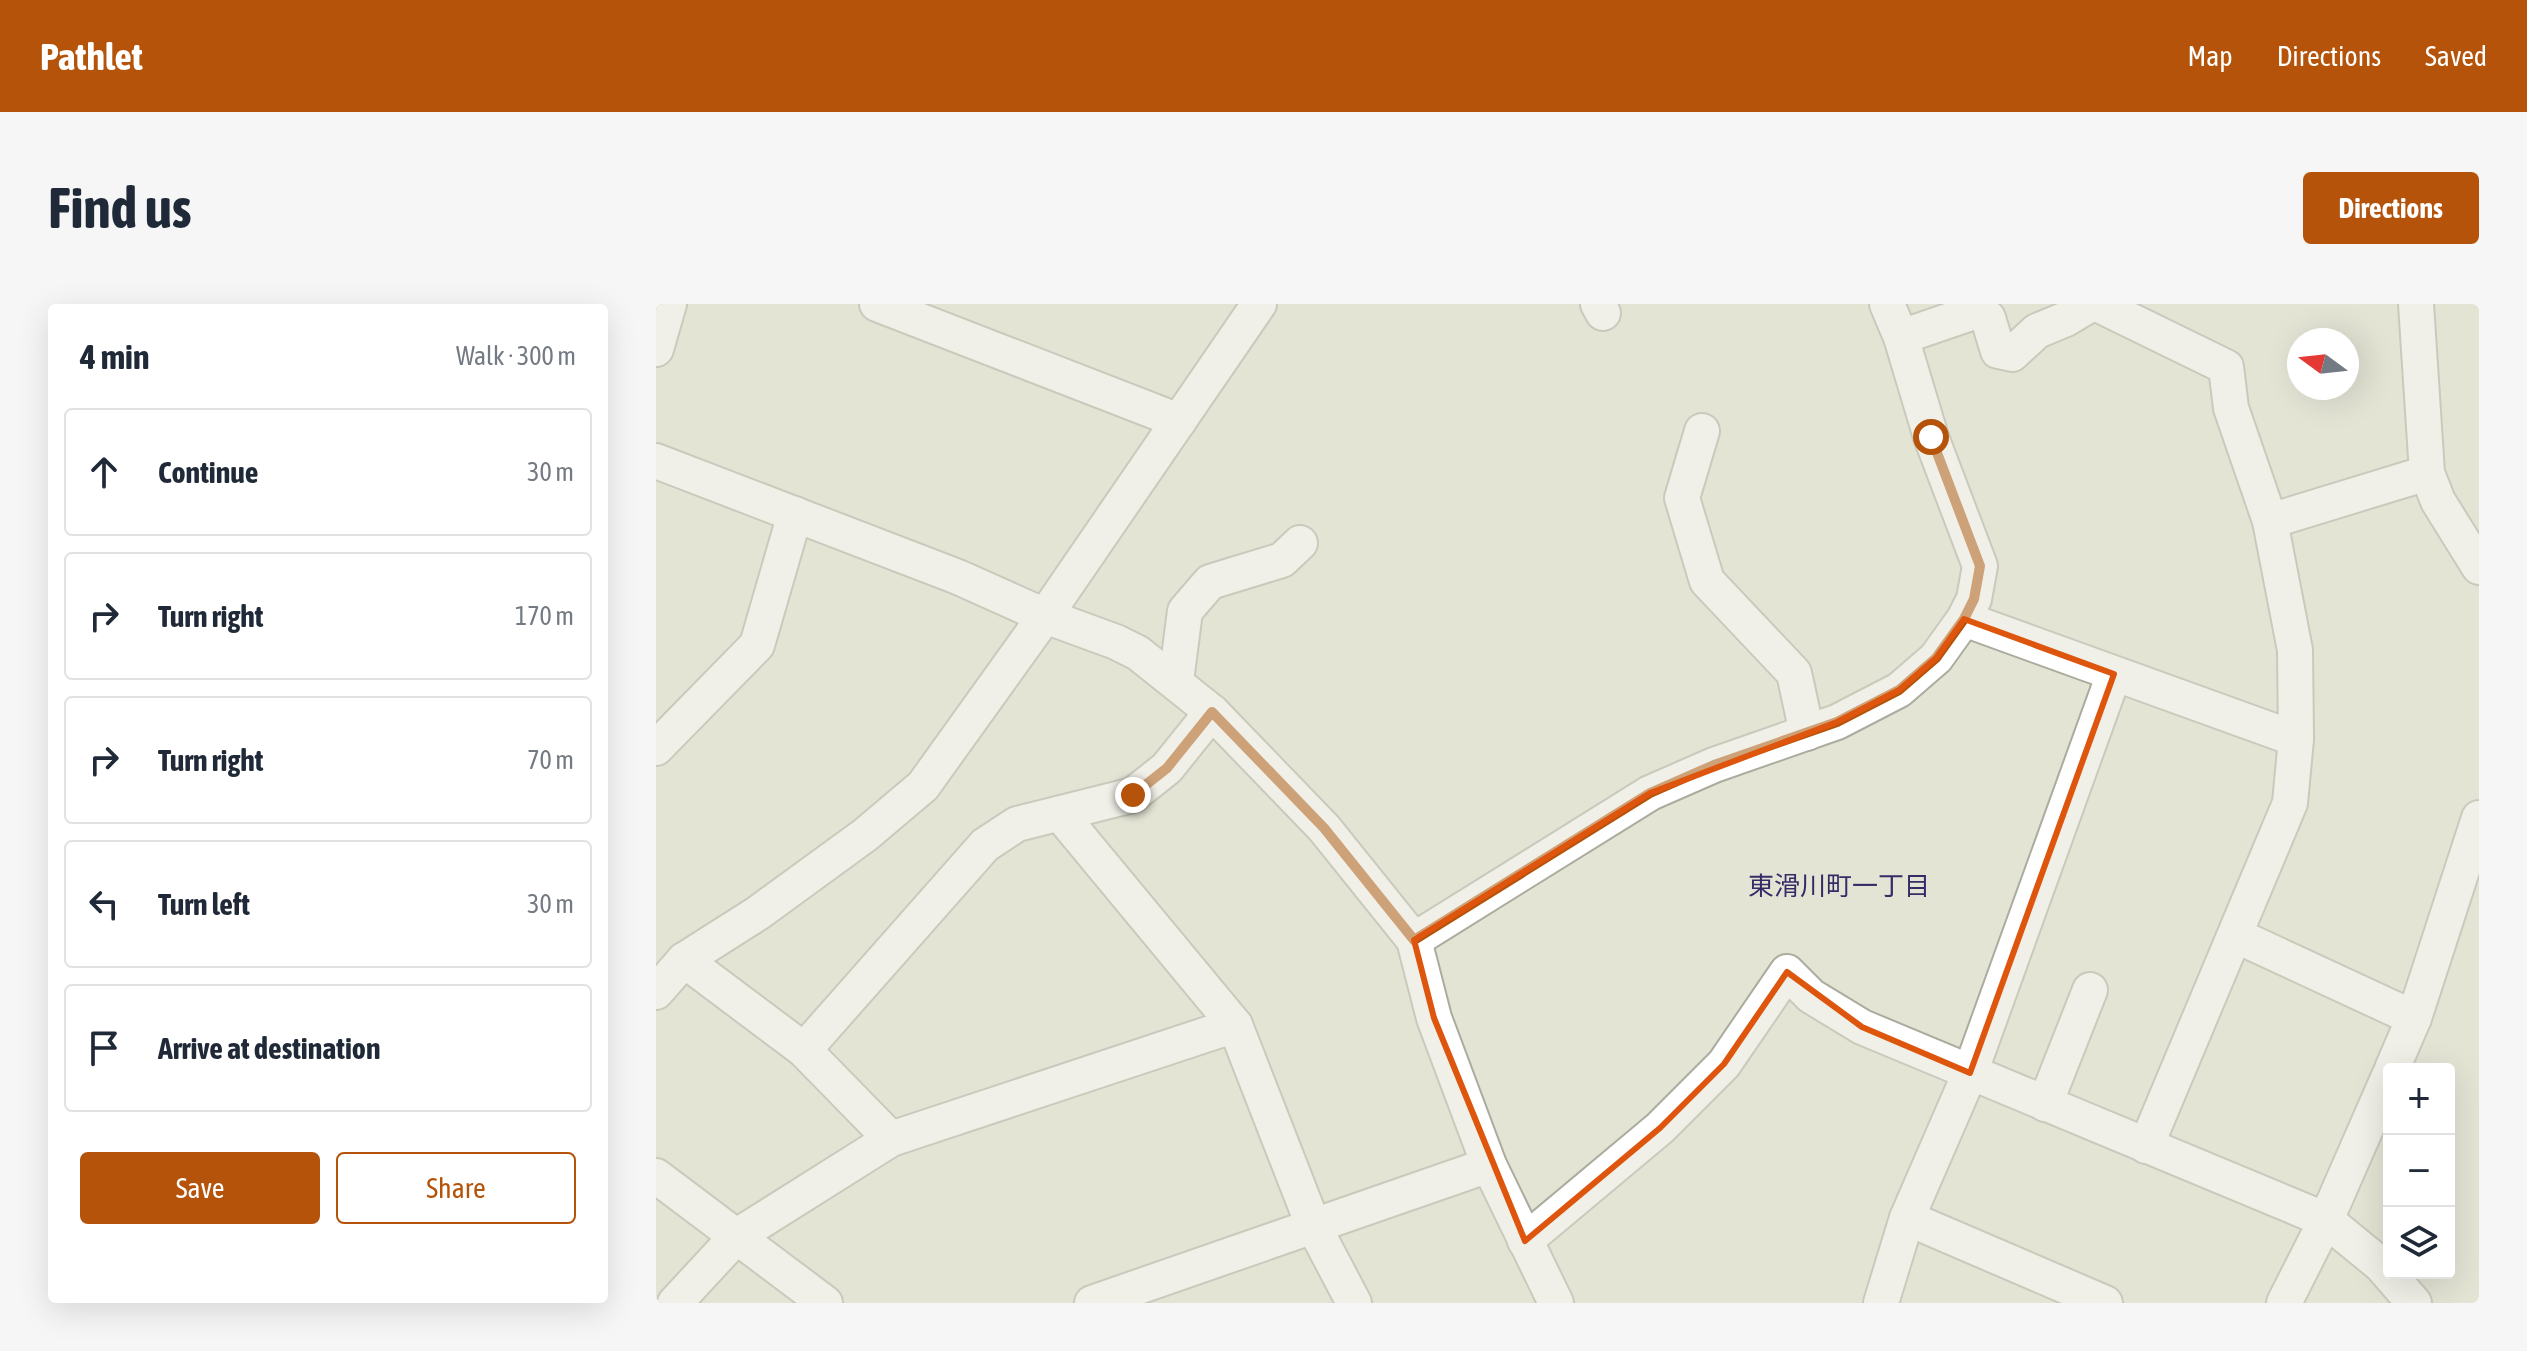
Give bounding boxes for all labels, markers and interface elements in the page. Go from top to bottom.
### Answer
text: Pathlet [40,35,143,78]
text: Map [2188,40,2233,72]
text: Directions [2277,40,2381,72]
text: Saved [2425,40,2487,72]
button: Directions [2303,172,2479,244]
text: Find us [48,176,192,240]
north arrow [2287,328,2359,400]
text: 4 min [80,337,149,376]
text: Walk · 300 m [456,341,576,371]
route start [1913,419,1949,455]
icon: ahead [82,450,126,494]
text: Continue [158,455,258,489]
text: 30 m [527,457,574,487]
icon: right [82,594,126,638]
text: Turn right [158,599,264,633]
text: 170 m [515,601,574,631]
icon: right [82,738,126,782]
text: Turn right [158,743,264,777]
text: 70 m [527,745,574,775]
route end [1115,777,1151,813]
district label: 東滑川町一丁目 [1748,871,1930,901]
icon: left [82,882,126,926]
text: Turn left [158,887,250,921]
text: 30 m [527,889,574,919]
icon: arrive [82,1026,126,1070]
text: Arrive at destination [158,1031,380,1065]
map controls [2383,1063,2455,1279]
button: + [2383,1063,2455,1135]
button: − [2383,1135,2455,1207]
button: Save [80,1152,320,1224]
button: Share [336,1152,576,1224]
button: layers [2383,1207,2455,1279]

